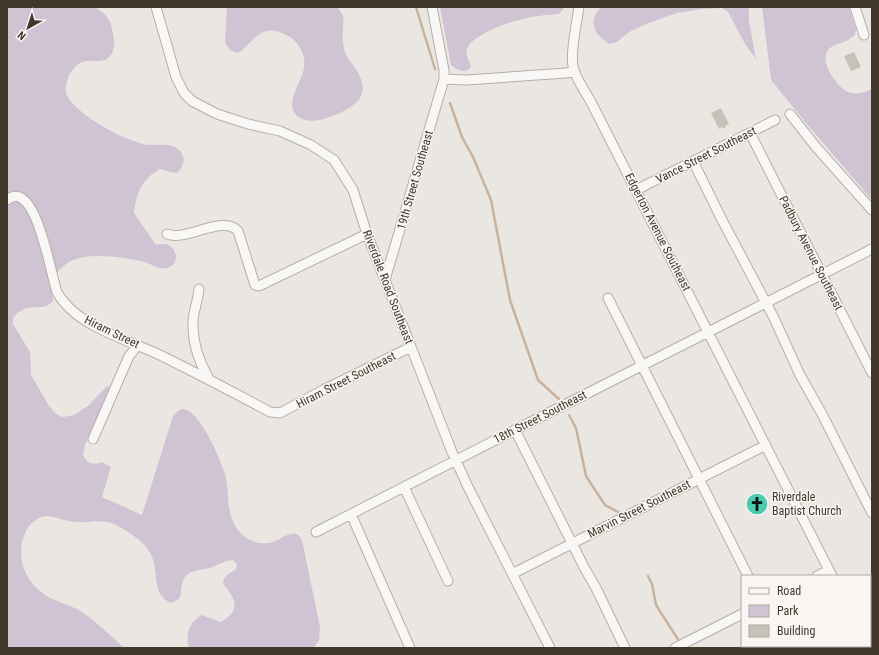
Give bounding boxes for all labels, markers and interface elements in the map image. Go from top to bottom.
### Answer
north arrow [8,8,48,48]
text: N [15,28,29,43]
street label: Vance Street Southeast [654,123,759,186]
street label: 19th Street Southeast [394,128,436,231]
street label: Edgerton Avenue Southeast [622,171,694,294]
street label: Padbury Avenue Southeast [776,193,846,313]
street label: Riverdale Road Southeast [360,228,416,346]
street label: Hiram Street [82,313,142,351]
street label: Hiram Street Southeast [294,349,398,411]
street label: 18th Street Southeast [491,387,589,447]
street label: Marvin Street Southeast [585,477,693,541]
place label: Riverdale Baptist Church [772,490,842,518]
church icon: Riverdale Baptist Church [744,491,770,517]
legend [741,575,871,647]
text: Road [777,584,801,598]
text: Park [777,604,799,618]
text: Building [777,624,815,638]

